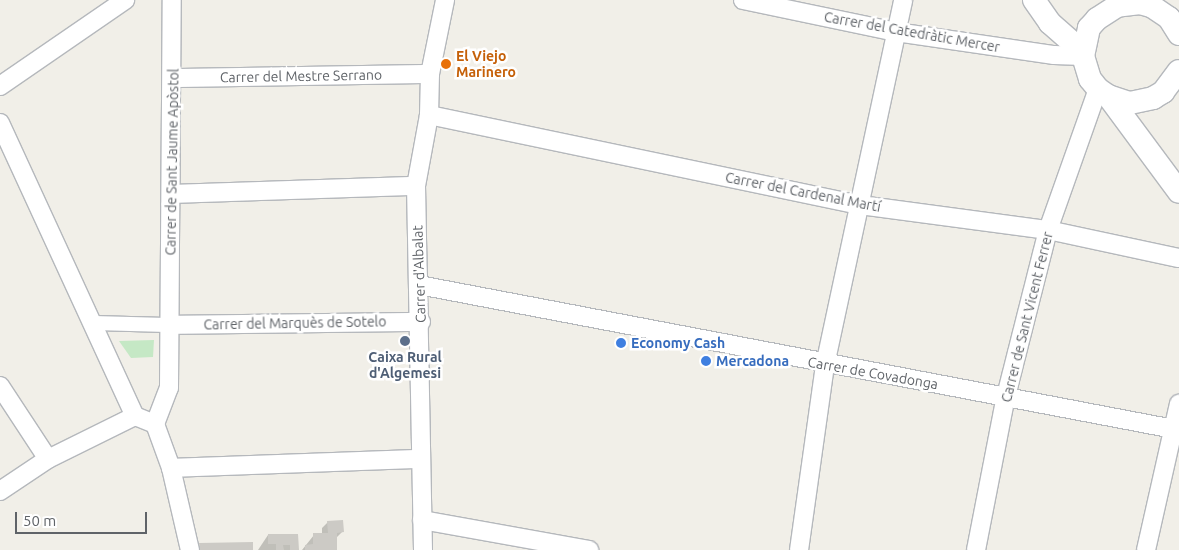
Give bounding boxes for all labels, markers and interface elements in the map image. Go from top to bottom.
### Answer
street label: Carrer del Catedràtic Mercer [823,8,1001,56]
place label: El Viejo Marinero [456,48,516,80]
marker: El Viejo Marinero [440,58,452,70]
street label: Carrer del Mestre Serrano [220,66,382,86]
street label: Carrer de Sant Jaume Apòstol [162,68,182,256]
street label: Carrer del Cardenal Martí [724,169,882,215]
street label: Carrer d'Albalat [409,225,429,323]
street label: Carrer de Sant Vicent Ferrer [998,230,1056,404]
street label: Carrer del Marquès de Sotelo [203,313,387,333]
marker: Caixa Rural d'Algemesi [399,335,411,347]
place label: Economy Cash [631,335,725,351]
marker: Economy Cash [615,337,627,349]
place label: Caixa Rural d'Algemesi [368,349,442,382]
place label: Mercadona [716,353,789,369]
street label: Carrer de Covadonga [806,353,940,393]
marker: Mercadona [700,355,712,367]
scale bar [18,502,150,534]
text: 50 m [23,512,56,529]

